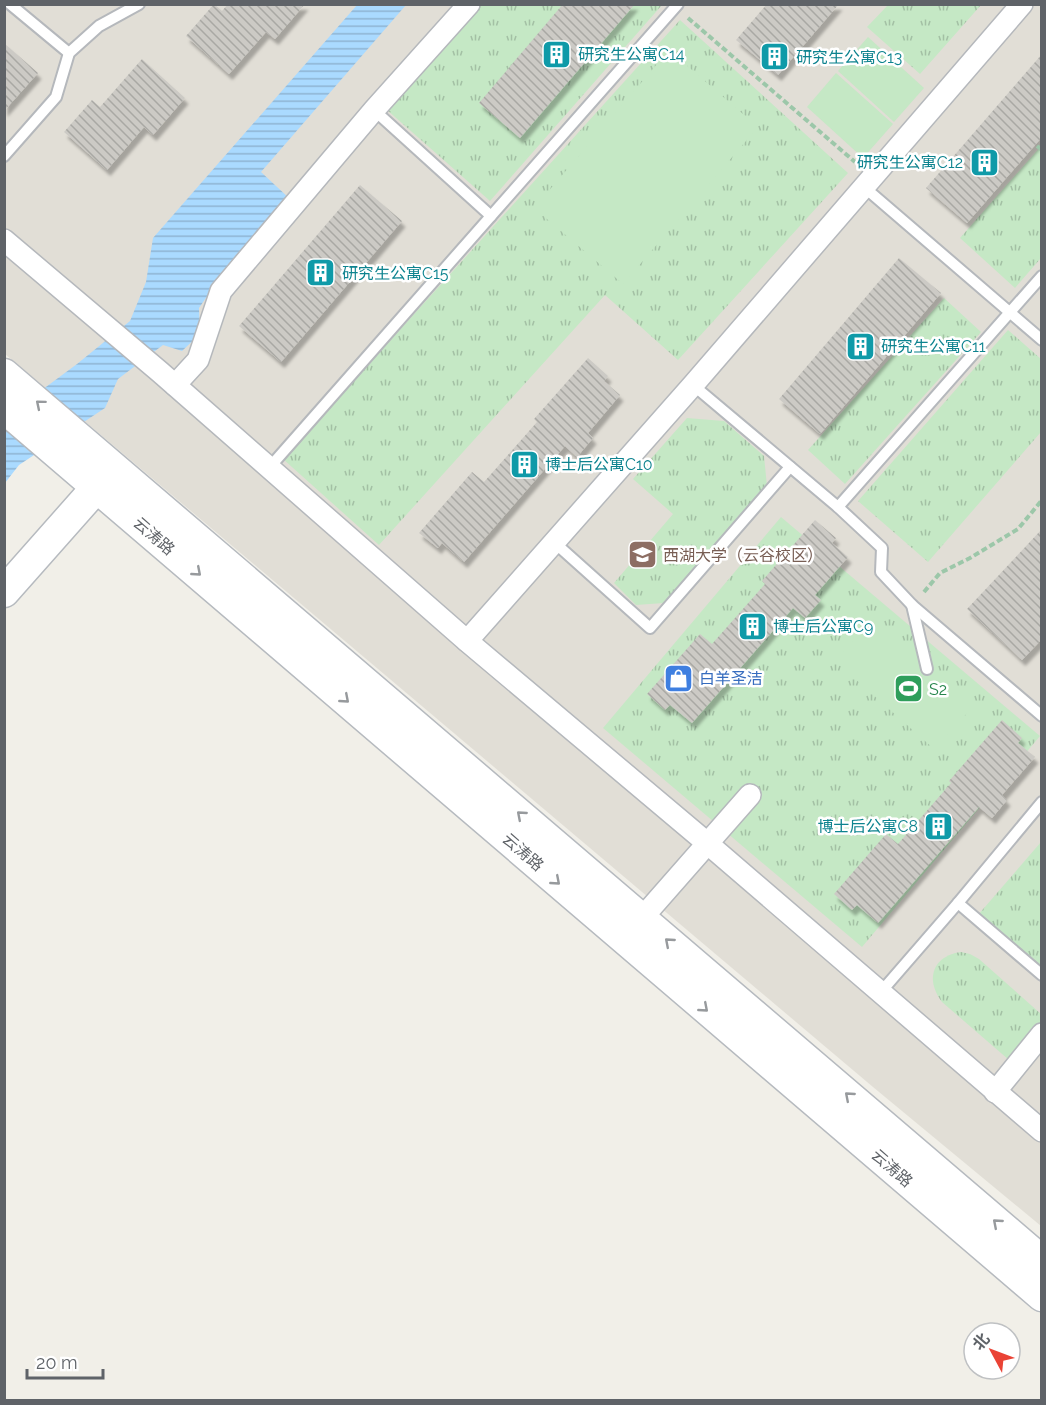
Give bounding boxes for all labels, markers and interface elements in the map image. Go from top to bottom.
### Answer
building icon: 研究生公寓C14 [541,38,573,70]
building icon: 研究生公寓C13 [759,41,791,73]
place label: 研究生公寓C14 [578,45,685,64]
place label: 研究生公寓C13 [796,48,902,67]
building icon: 研究生公寓C12 [968,146,1000,178]
place label: 研究生公寓C12 [857,153,963,172]
building icon: 研究生公寓C15 [305,257,337,289]
place label: 研究生公寓C15 [342,264,449,283]
building icon: 研究生公寓C11 [844,330,876,362]
place label: 研究生公寓C11 [881,337,986,356]
one-way arrow [36,400,47,411]
building icon: 博士后公寓C10 [508,448,540,480]
place label: 博士后公寓C10 [545,455,653,474]
street label: 云涛路 [130,513,178,559]
school or university icon: 西湖大学（云谷校区） [626,539,658,571]
place label: 西湖大学（云谷校区） [663,546,823,565]
one-way arrow [190,565,200,576]
building icon: 博士后公寓C9 [736,610,768,642]
place label: 博士后公寓C9 [773,617,873,636]
shop icon: 白羊圣洁 [662,662,694,694]
place label: 白羊圣洁 [699,669,763,688]
sports icon: S2 [892,673,924,705]
place label: S2 [929,680,947,699]
one-way arrow [338,692,349,703]
building icon: 博士后公寓C8 [923,810,955,842]
one-way arrow [517,811,528,822]
place label: 博士后公寓C8 [818,817,918,836]
street label: 云涛路 [499,829,547,875]
one-way arrow [549,873,560,884]
one-way arrow [665,938,676,949]
one-way arrow [698,1000,709,1011]
one-way arrow [845,1092,856,1103]
street label: 云涛路 [868,1145,916,1191]
one-way arrow [993,1219,1004,1230]
north arrow [962,1321,1022,1381]
text: 北 [969,1329,993,1354]
scale bar [27,1342,104,1380]
text: 20 m [36,1352,78,1373]

